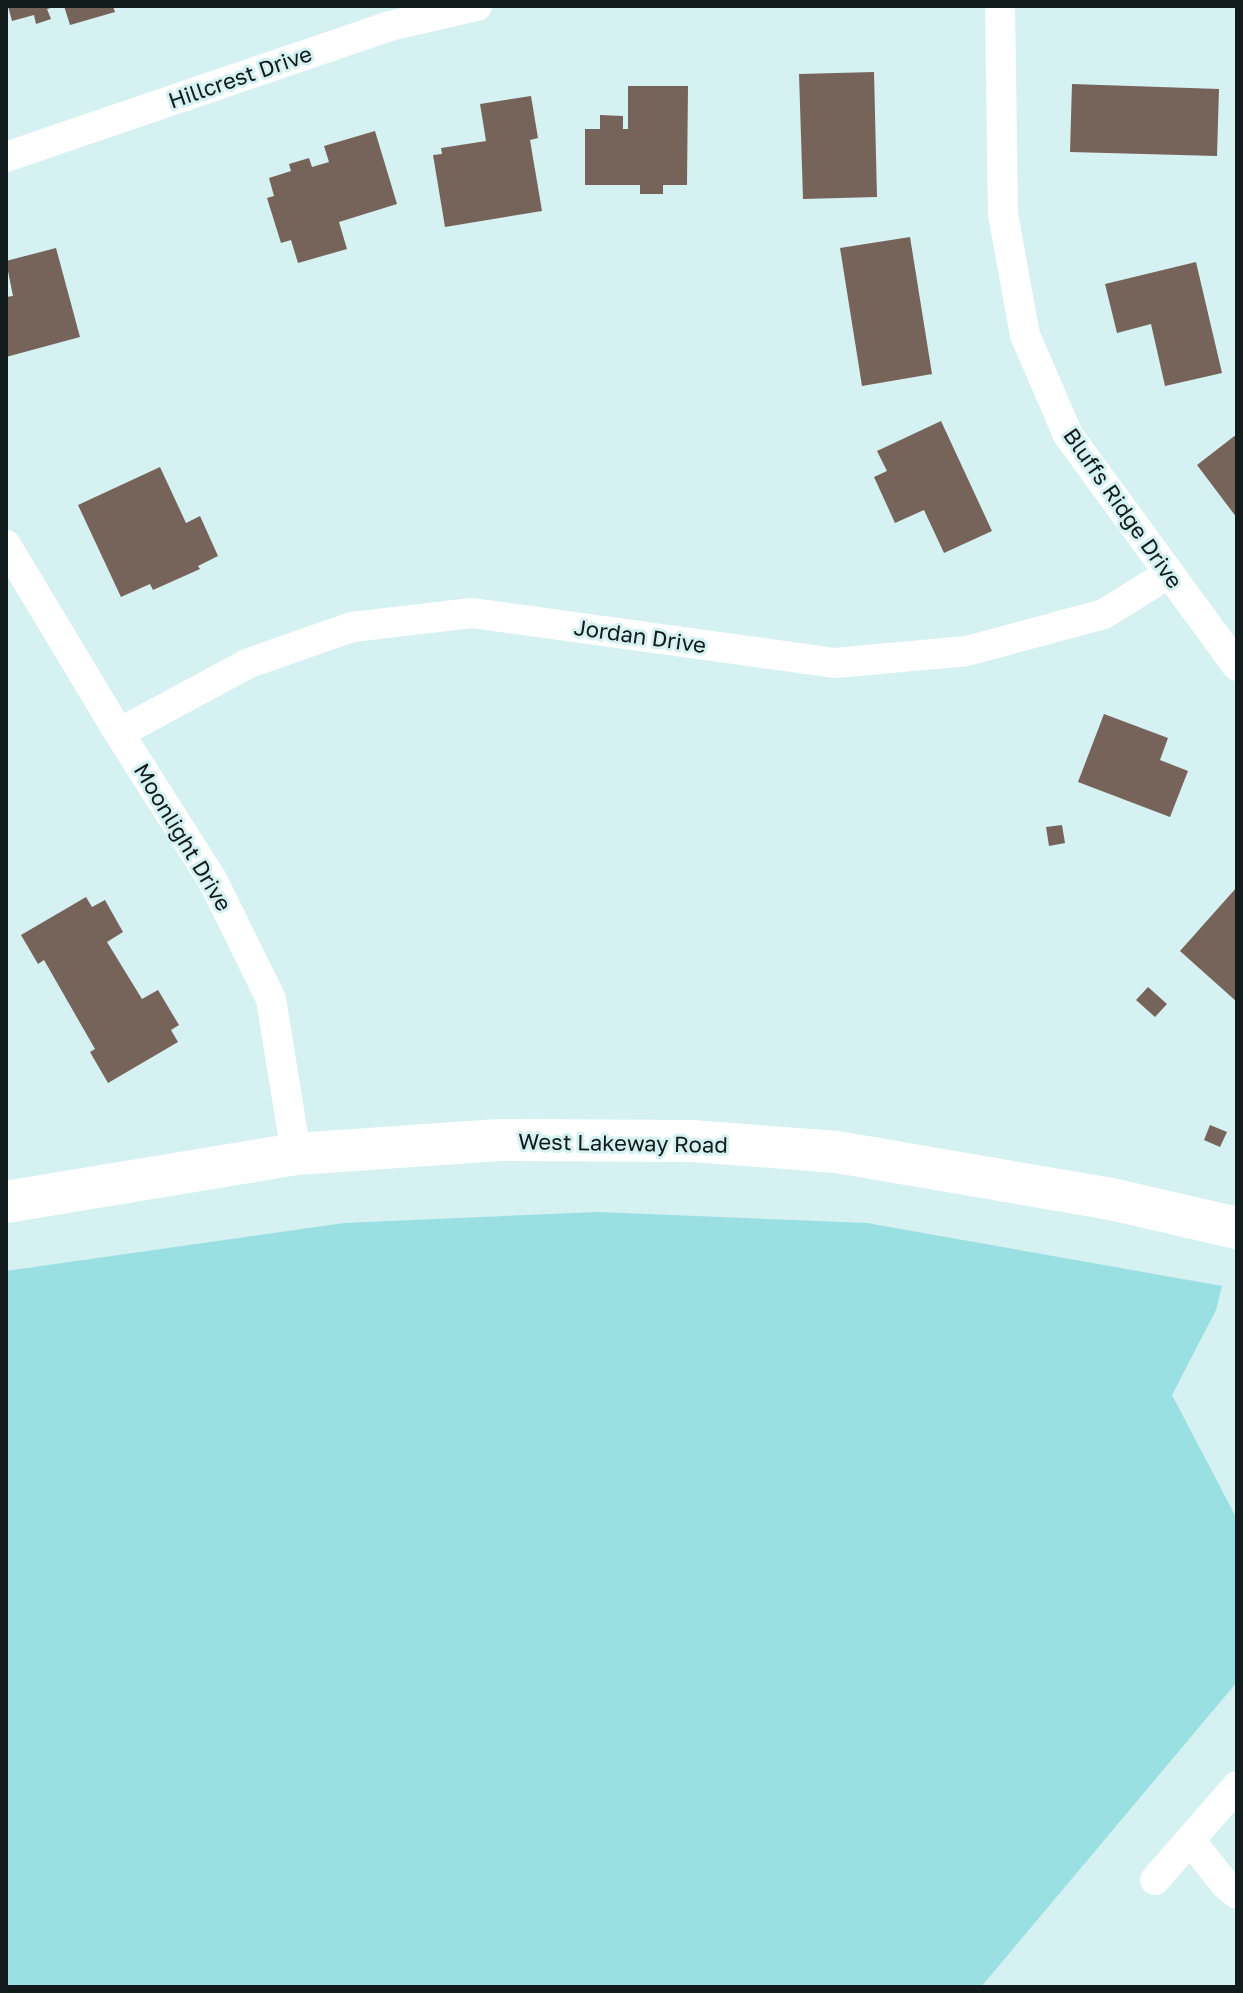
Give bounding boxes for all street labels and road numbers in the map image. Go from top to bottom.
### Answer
street label: Hillcrest Drive [164,39,315,114]
street label: Bluffs Ridge Drive [1058,422,1189,593]
street label: Jordan Drive [572,613,708,658]
street label: Moonlight Drive [129,758,238,915]
street label: West Lakeway Road [518,1127,728,1158]

